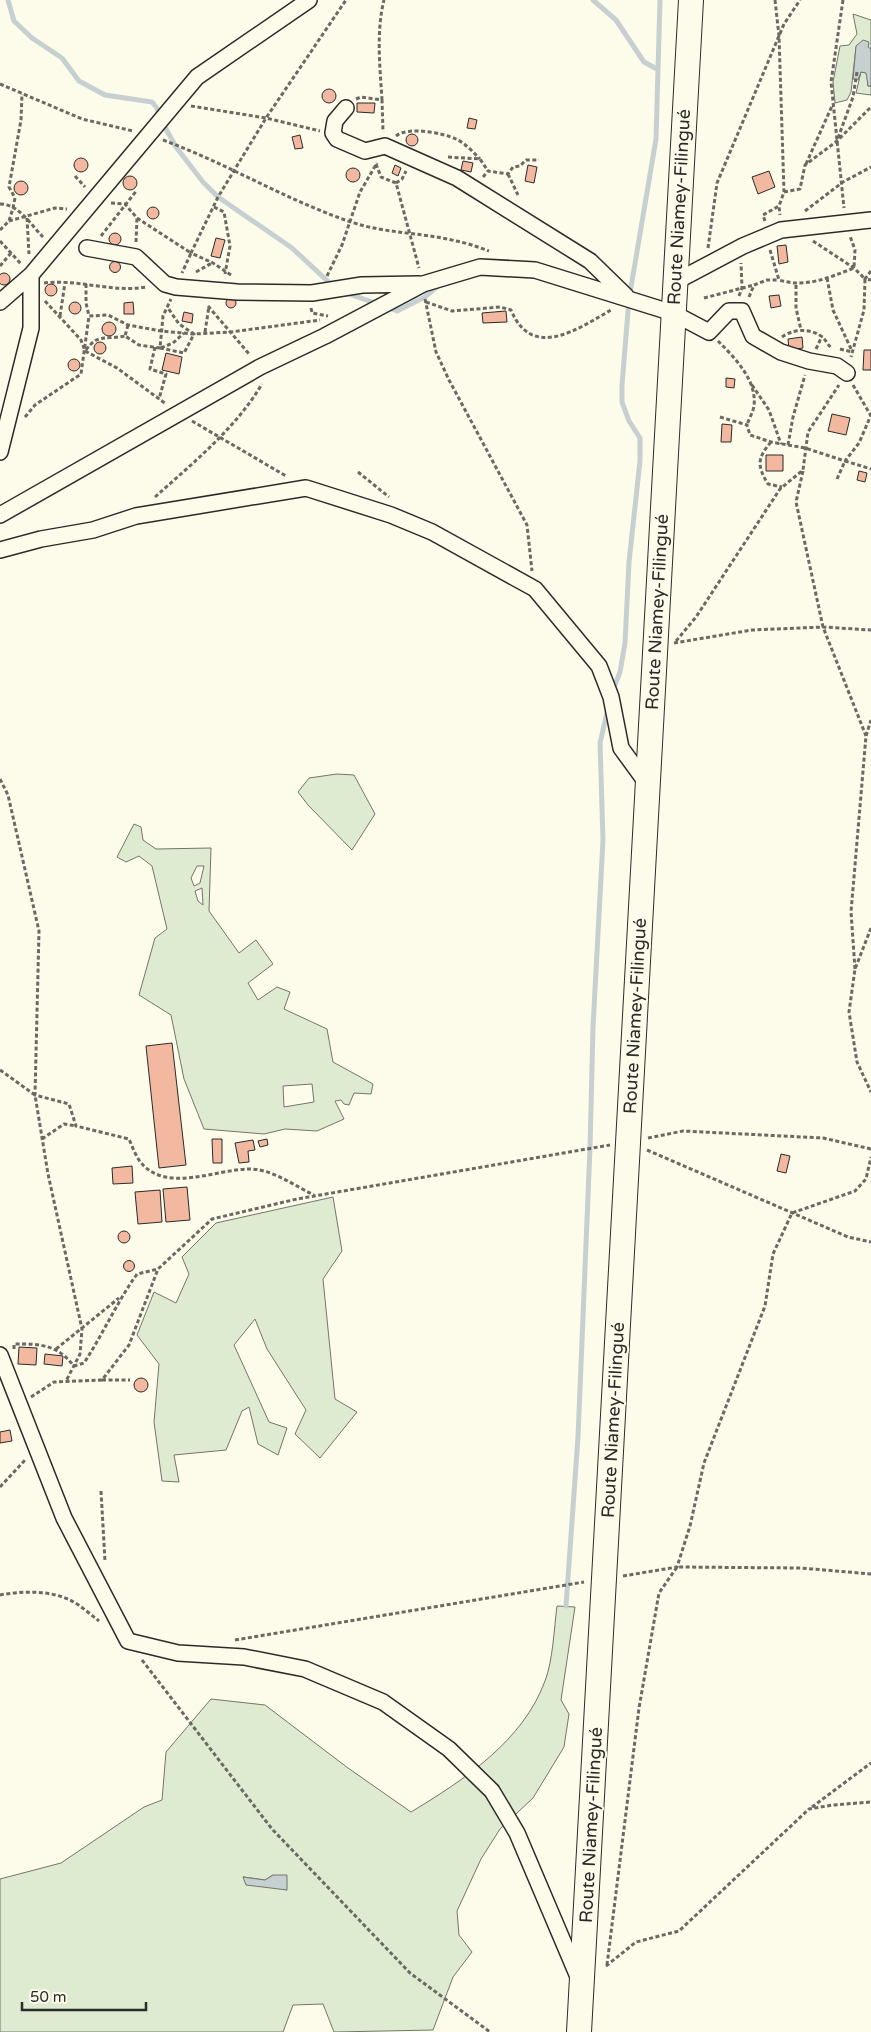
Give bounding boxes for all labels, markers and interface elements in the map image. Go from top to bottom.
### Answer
street label: Route Niamey-Filingué [663,108,695,306]
street label: Route Niamey-Filingué [641,513,673,711]
street label: Route Niamey-Filingué [619,917,651,1115]
street label: Route Niamey-Filingué [597,1321,629,1519]
street label: Route Niamey-Filingué [575,1726,607,1924]
scale bar [22,1980,146,2012]
text: 50 m [30,1988,67,2006]

